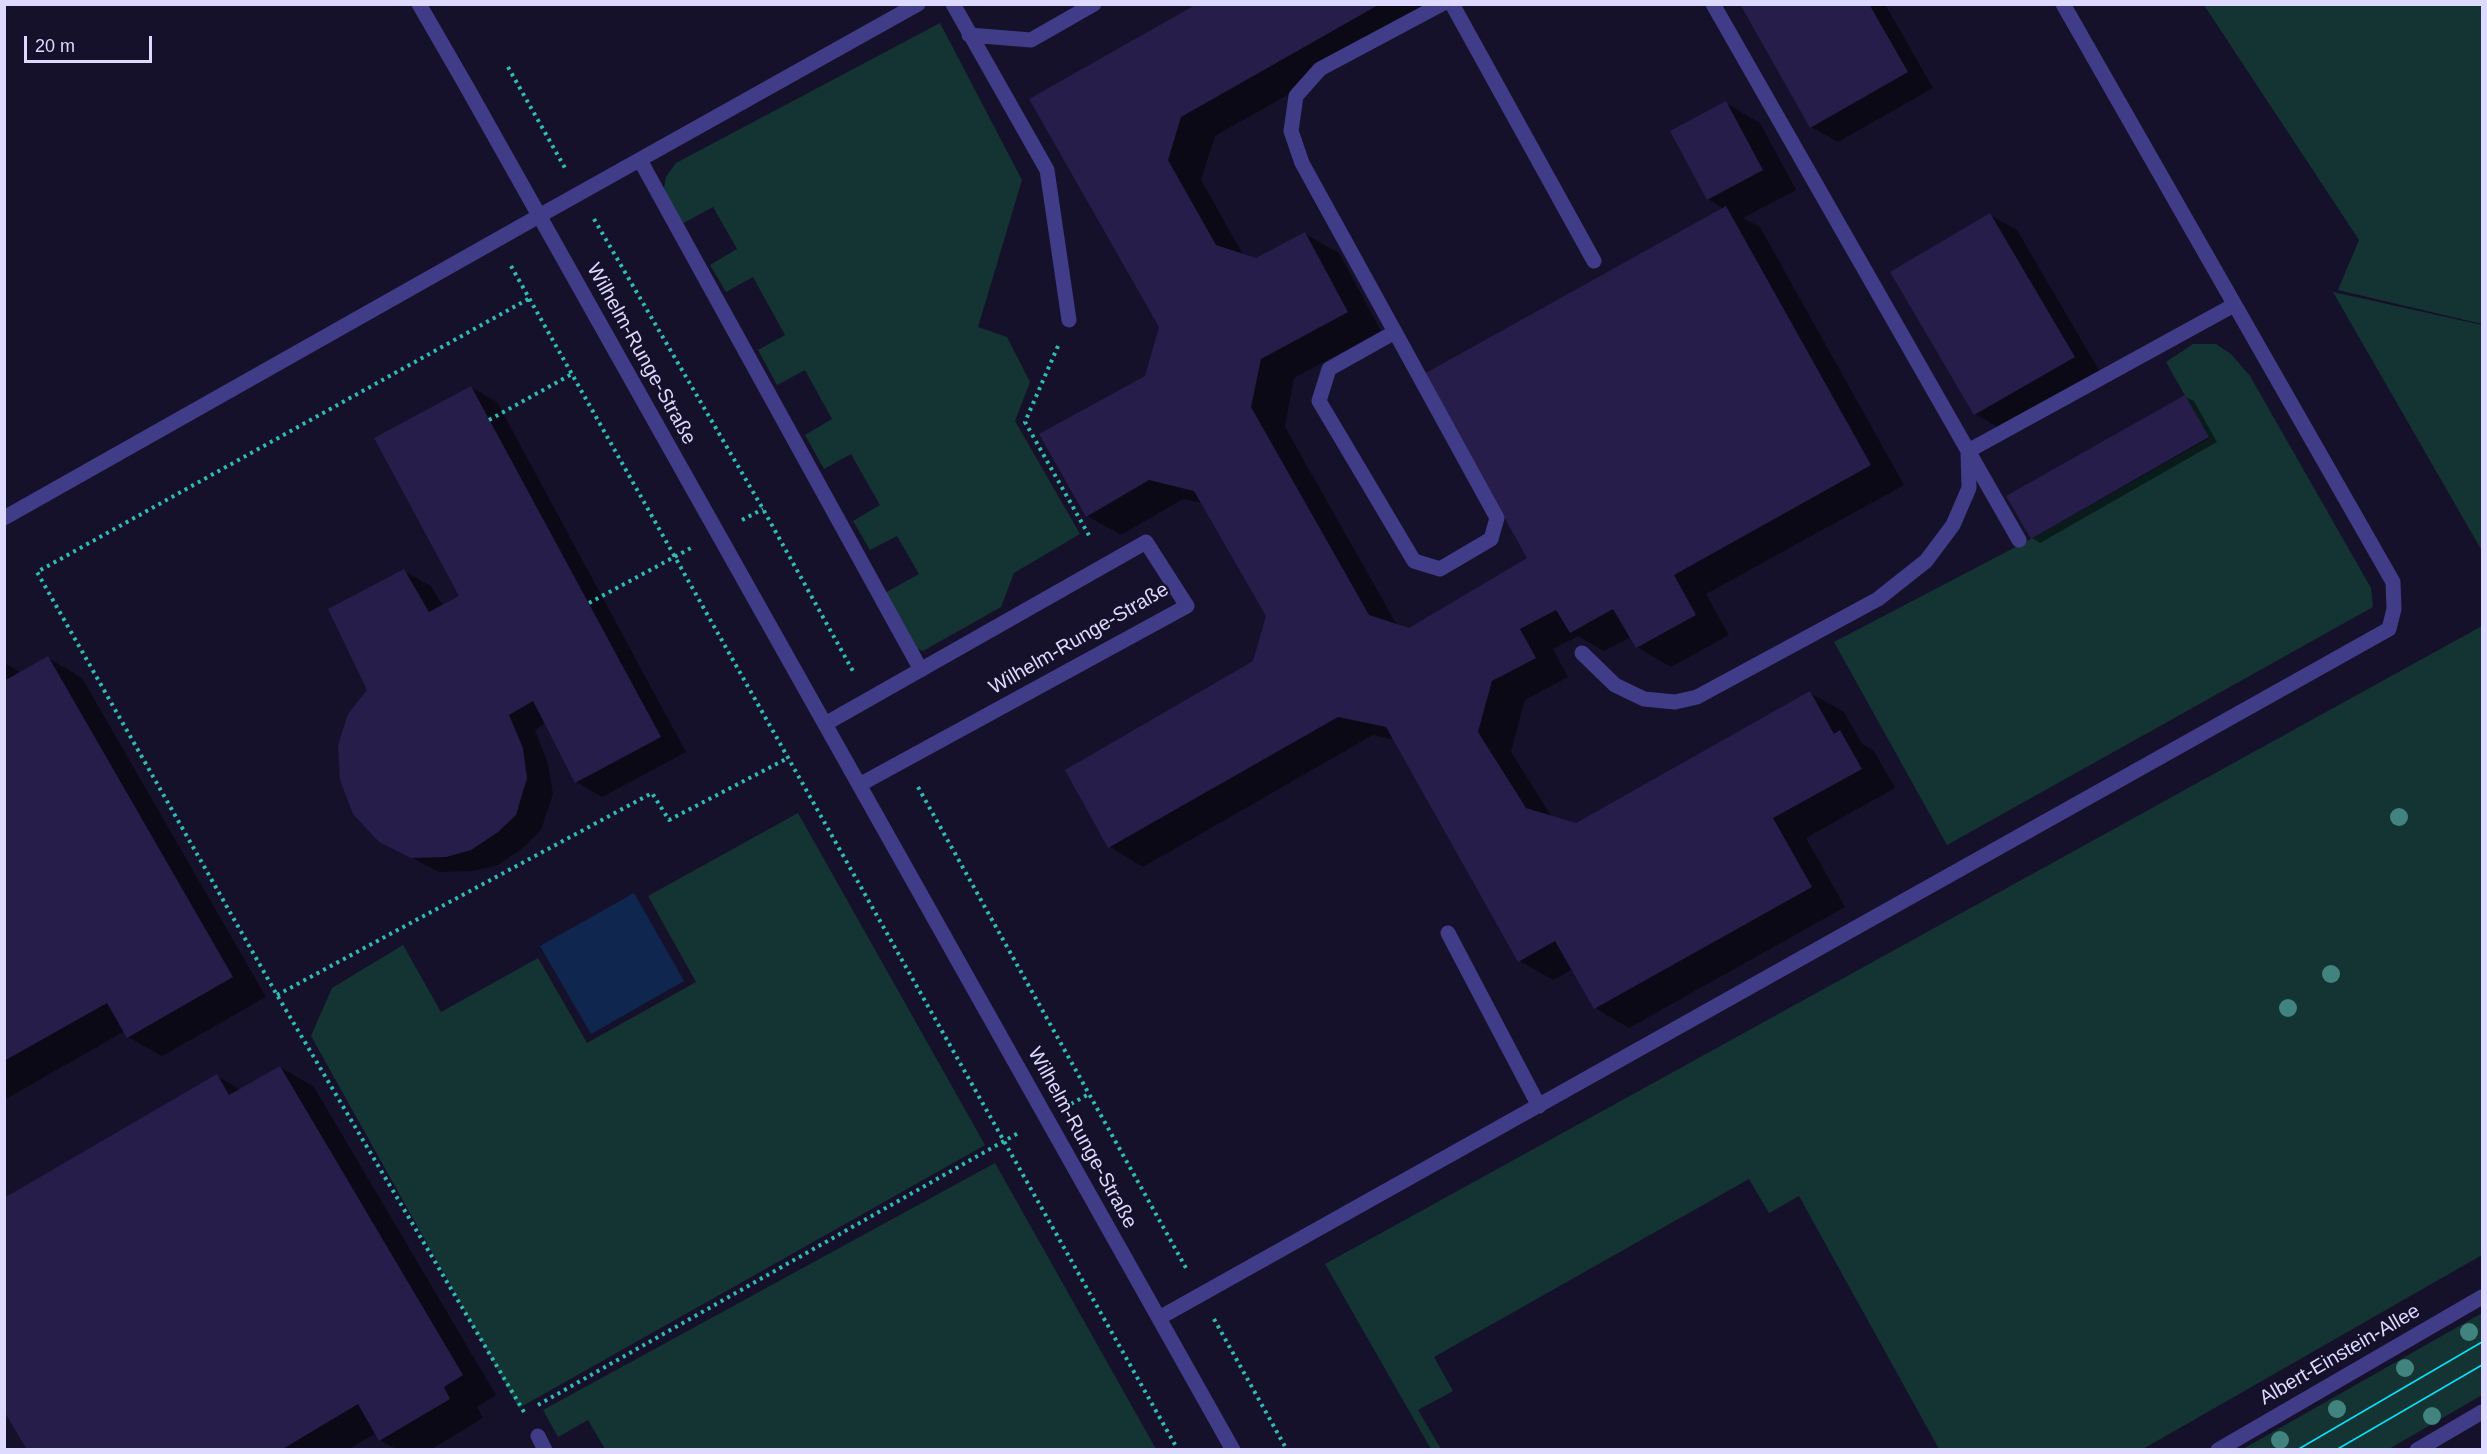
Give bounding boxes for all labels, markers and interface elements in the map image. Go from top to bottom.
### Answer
scale bar [27,24,154,62]
text: 20 m [35,36,75,56]
street label: Wilhelm-Runge-Straße [581,259,701,449]
street label: Wilhelm-Runge-Straße [985,578,1173,700]
street label: Wilhelm-Runge-Straße [1022,1043,1142,1233]
street label: Albert-Einstein-Allee [2256,1299,2424,1411]

